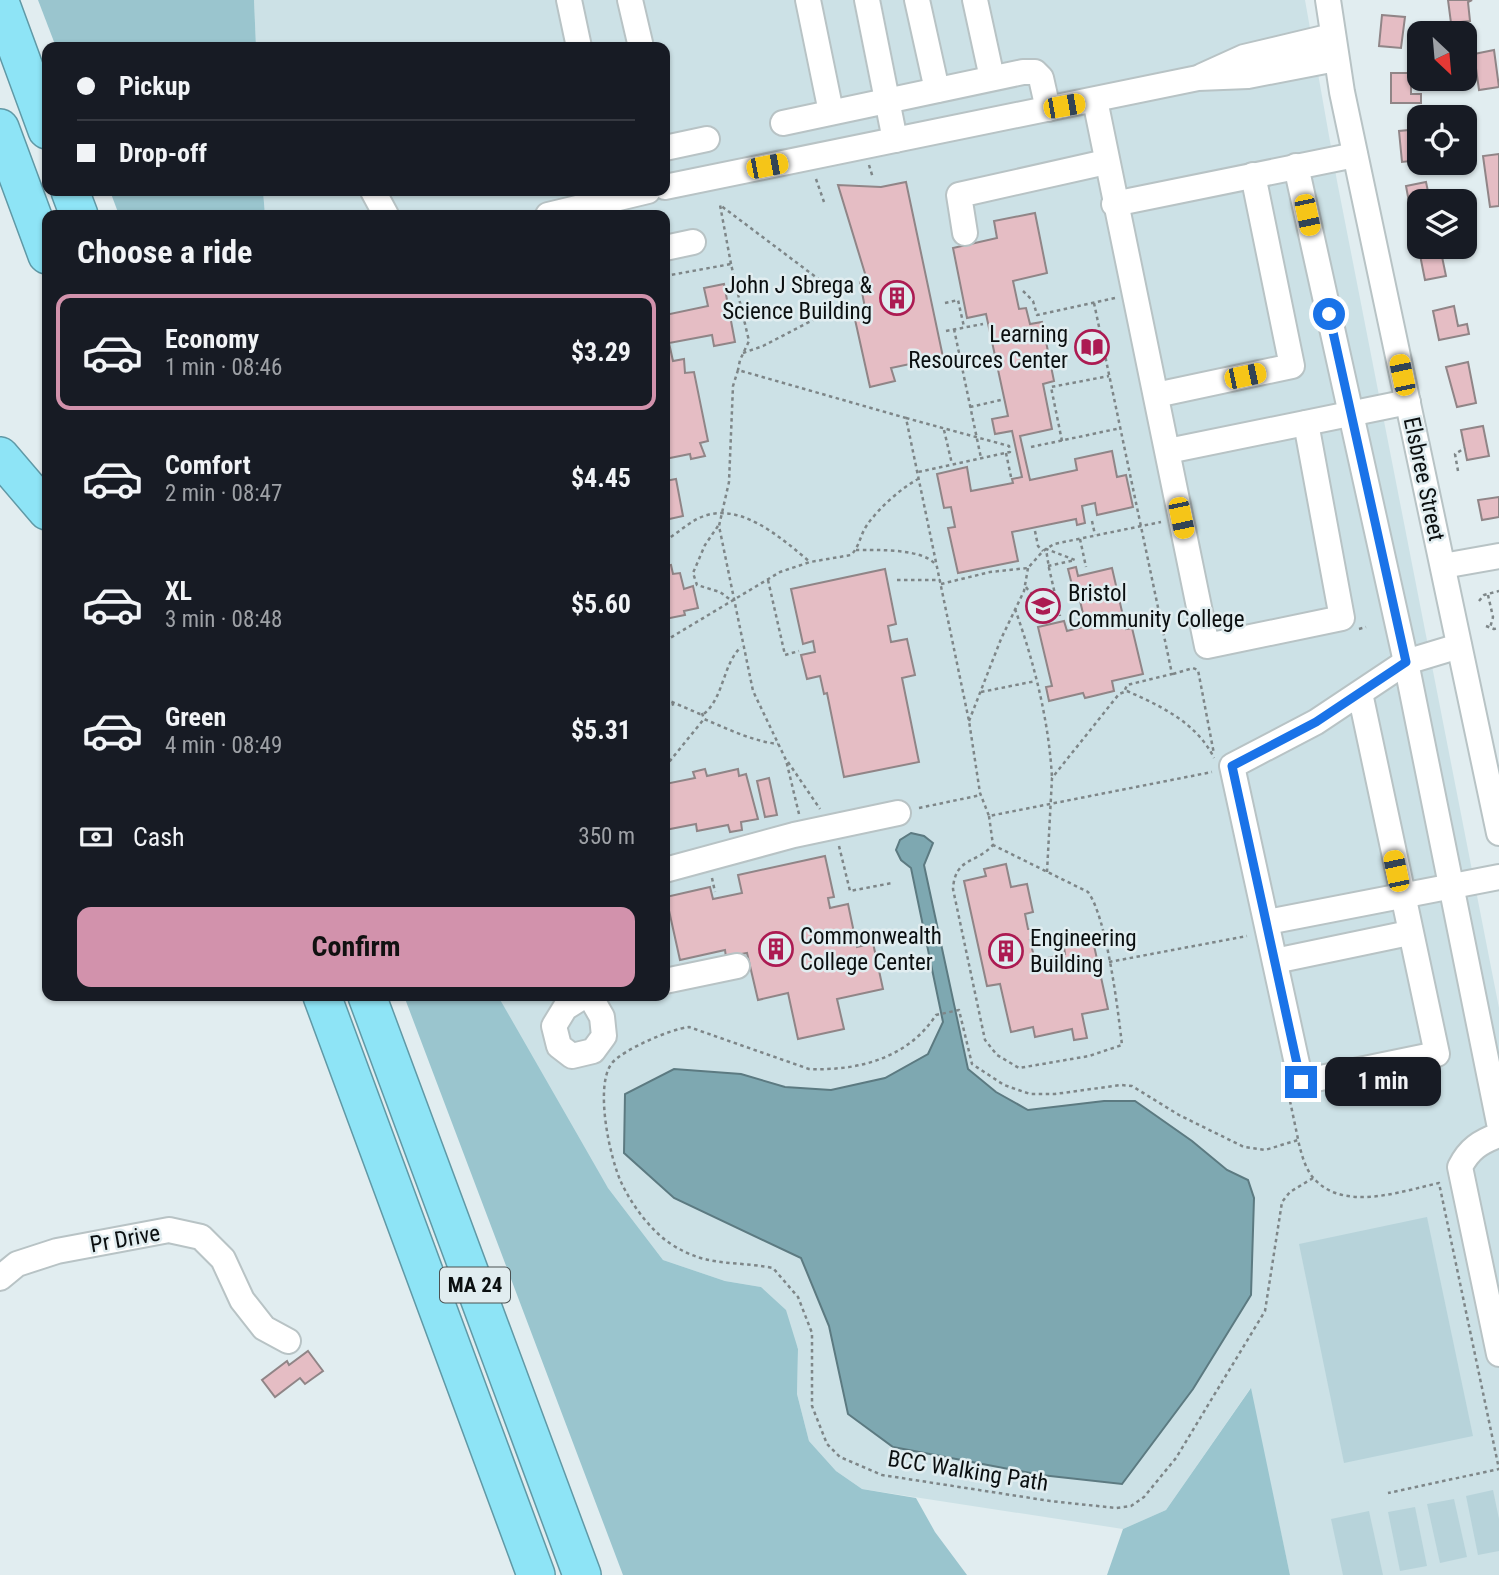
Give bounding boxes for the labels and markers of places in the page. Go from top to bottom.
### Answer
place label: John J Sbrega & Science Building [722,272,872,325]
building icon: John J Sbrega & Science Building [878,279,916,317]
place label: Learning Resources Center [908,321,1068,374]
library icon: Learning Resources Center [1073,328,1111,366]
place label: Bristol Community College [1068,580,1244,633]
school or university icon: Bristol Community College [1024,587,1062,625]
place label: Commonwealth College Center [800,923,942,976]
place label: Engineering Building [1030,925,1137,978]
building icon: Commonwealth College Center [757,930,795,968]
building icon: Engineering Building [987,932,1025,970]

